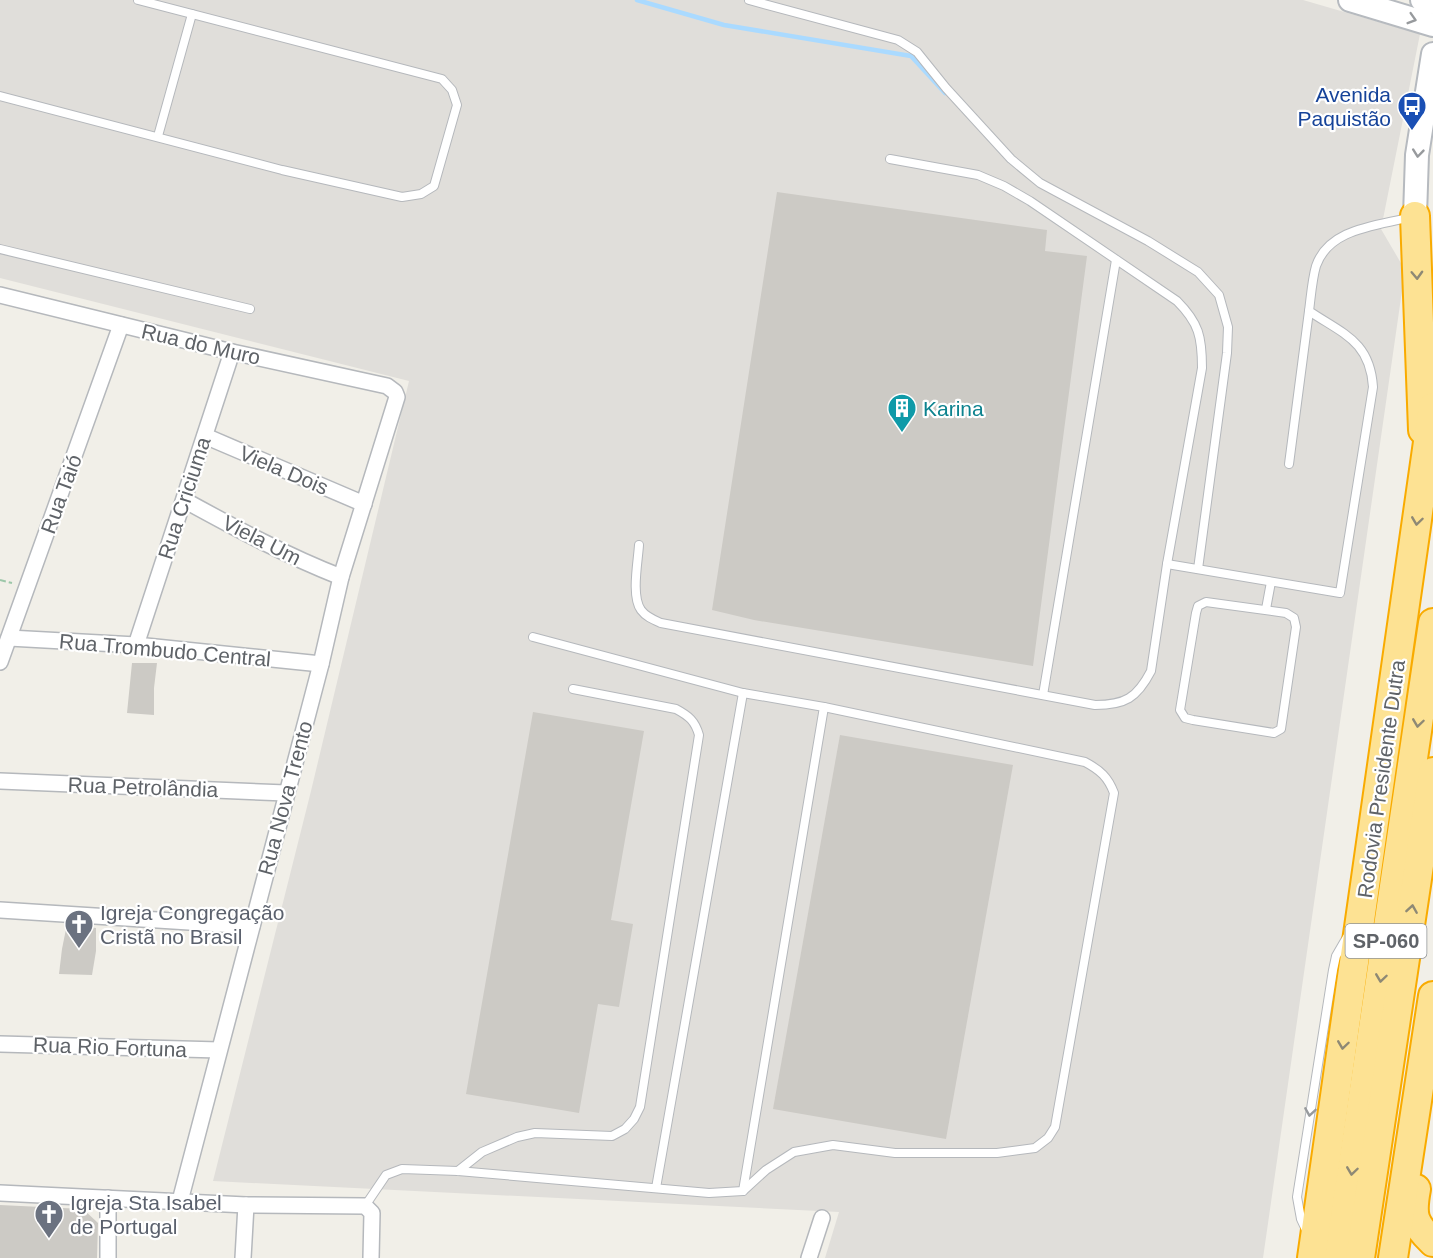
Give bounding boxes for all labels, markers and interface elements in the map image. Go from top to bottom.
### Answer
one-way arrow [1406,12,1417,24]
place label: Avenida Paquistão [1298,83,1391,130]
bus stop icon: Avenida Paquistão [1396,90,1428,132]
one-way arrow [1412,149,1425,158]
one-way arrow [1411,270,1424,279]
street label: Rua do Muro [139,319,263,369]
building icon: Karina [886,392,918,434]
place label: Karina [923,397,984,420]
street label: Rua Criciuma [153,434,215,562]
street label: Viela Dois [236,441,332,499]
street label: Rua Taió [36,451,86,537]
street label: Viela Um [219,511,305,569]
one-way arrow [1411,516,1424,526]
street label: Rua Trombudo Central [58,629,272,671]
street label: Rodovia Presidente Dutra [1353,658,1409,900]
street label: Rua Nova Trento [253,718,317,878]
one-way arrow [1413,718,1425,727]
street label: Rua Petrolândia [67,773,219,801]
place label: Igreja Congregação Cristã no Brasil [100,901,284,948]
one-way arrow [1406,905,1418,914]
church icon: Igreja Congregação Cristã no Brasil [63,908,95,950]
road number: SP-060 [1346,924,1426,958]
one-way arrow [1375,973,1387,982]
street label: Rua Rio Fortuna [33,1033,188,1061]
one-way arrow [1337,1040,1349,1049]
one-way arrow [1305,1107,1317,1116]
one-way arrow [1346,1165,1359,1175]
place label: Igreja Sta Isabel de Portugal [70,1191,222,1238]
church icon: Igreja Sta Isabel de Portugal [33,1198,65,1240]

